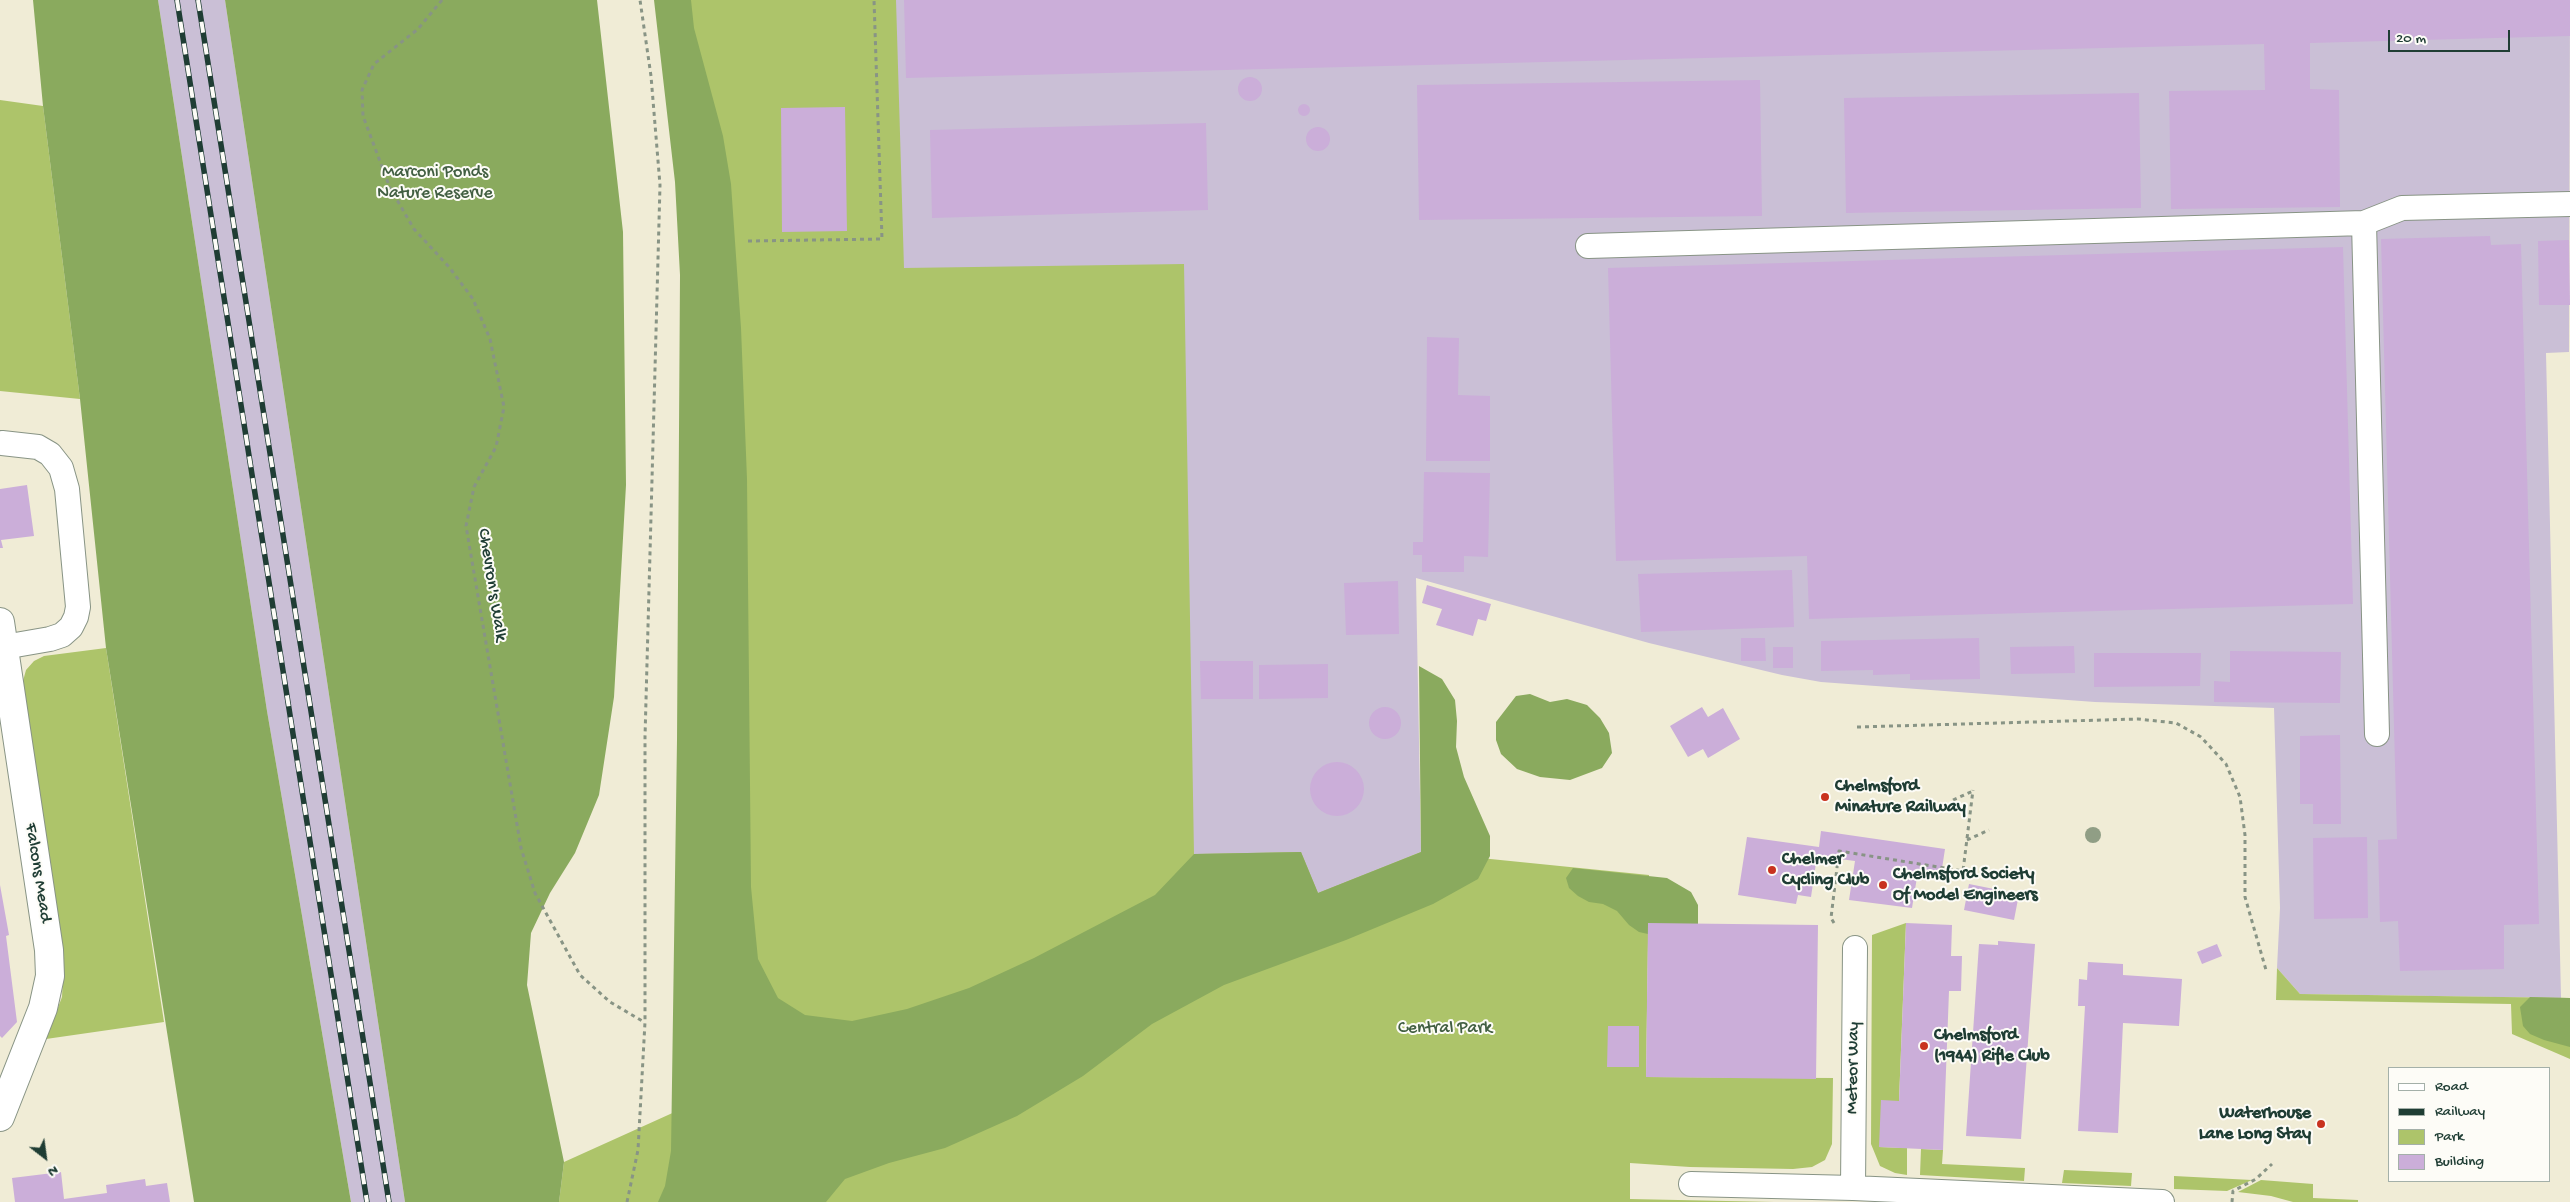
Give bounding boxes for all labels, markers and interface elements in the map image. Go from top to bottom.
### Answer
scale bar [2390,20,2512,52]
text: 20 m [2396,30,2426,48]
park label: Marconi Ponds Nature Reserve [377,162,493,204]
street label: Chevron's Walk [471,527,511,643]
place label: Chelmsford Minature Railway [1835,776,1966,819]
marker: Chelmsford Minature Railway [1819,791,1831,803]
street label: Falcons Mead [18,822,56,924]
place label: Chelmer Cycling Club [1782,849,1869,892]
marker: Chelmer Cycling Club [1766,864,1778,876]
place label: Chelmsford Society Of Model Engineers [1893,864,2038,906]
marker: Chelmsford Society Of Model Engineers [1877,879,1889,891]
park label: Central Park [1398,1018,1492,1040]
street label: Meteor Way [1842,1022,1866,1114]
place label: Chelmsford (1944) Rifle Club [1934,1025,2050,1068]
marker: Chelmsford (1944) Rifle Club [1918,1040,1930,1052]
legend [2388,1067,2550,1182]
text: Road [2435,1078,2468,1096]
place label: Waterhouse Lane Long Stay [2199,1103,2311,1146]
text: Railway [2435,1103,2485,1121]
marker: Waterhouse Lane Long Stay [2315,1118,2327,1130]
text: Park [2435,1128,2464,1146]
north arrow [20,1132,70,1182]
text: Building [2435,1153,2484,1171]
text: N [45,1161,61,1180]

